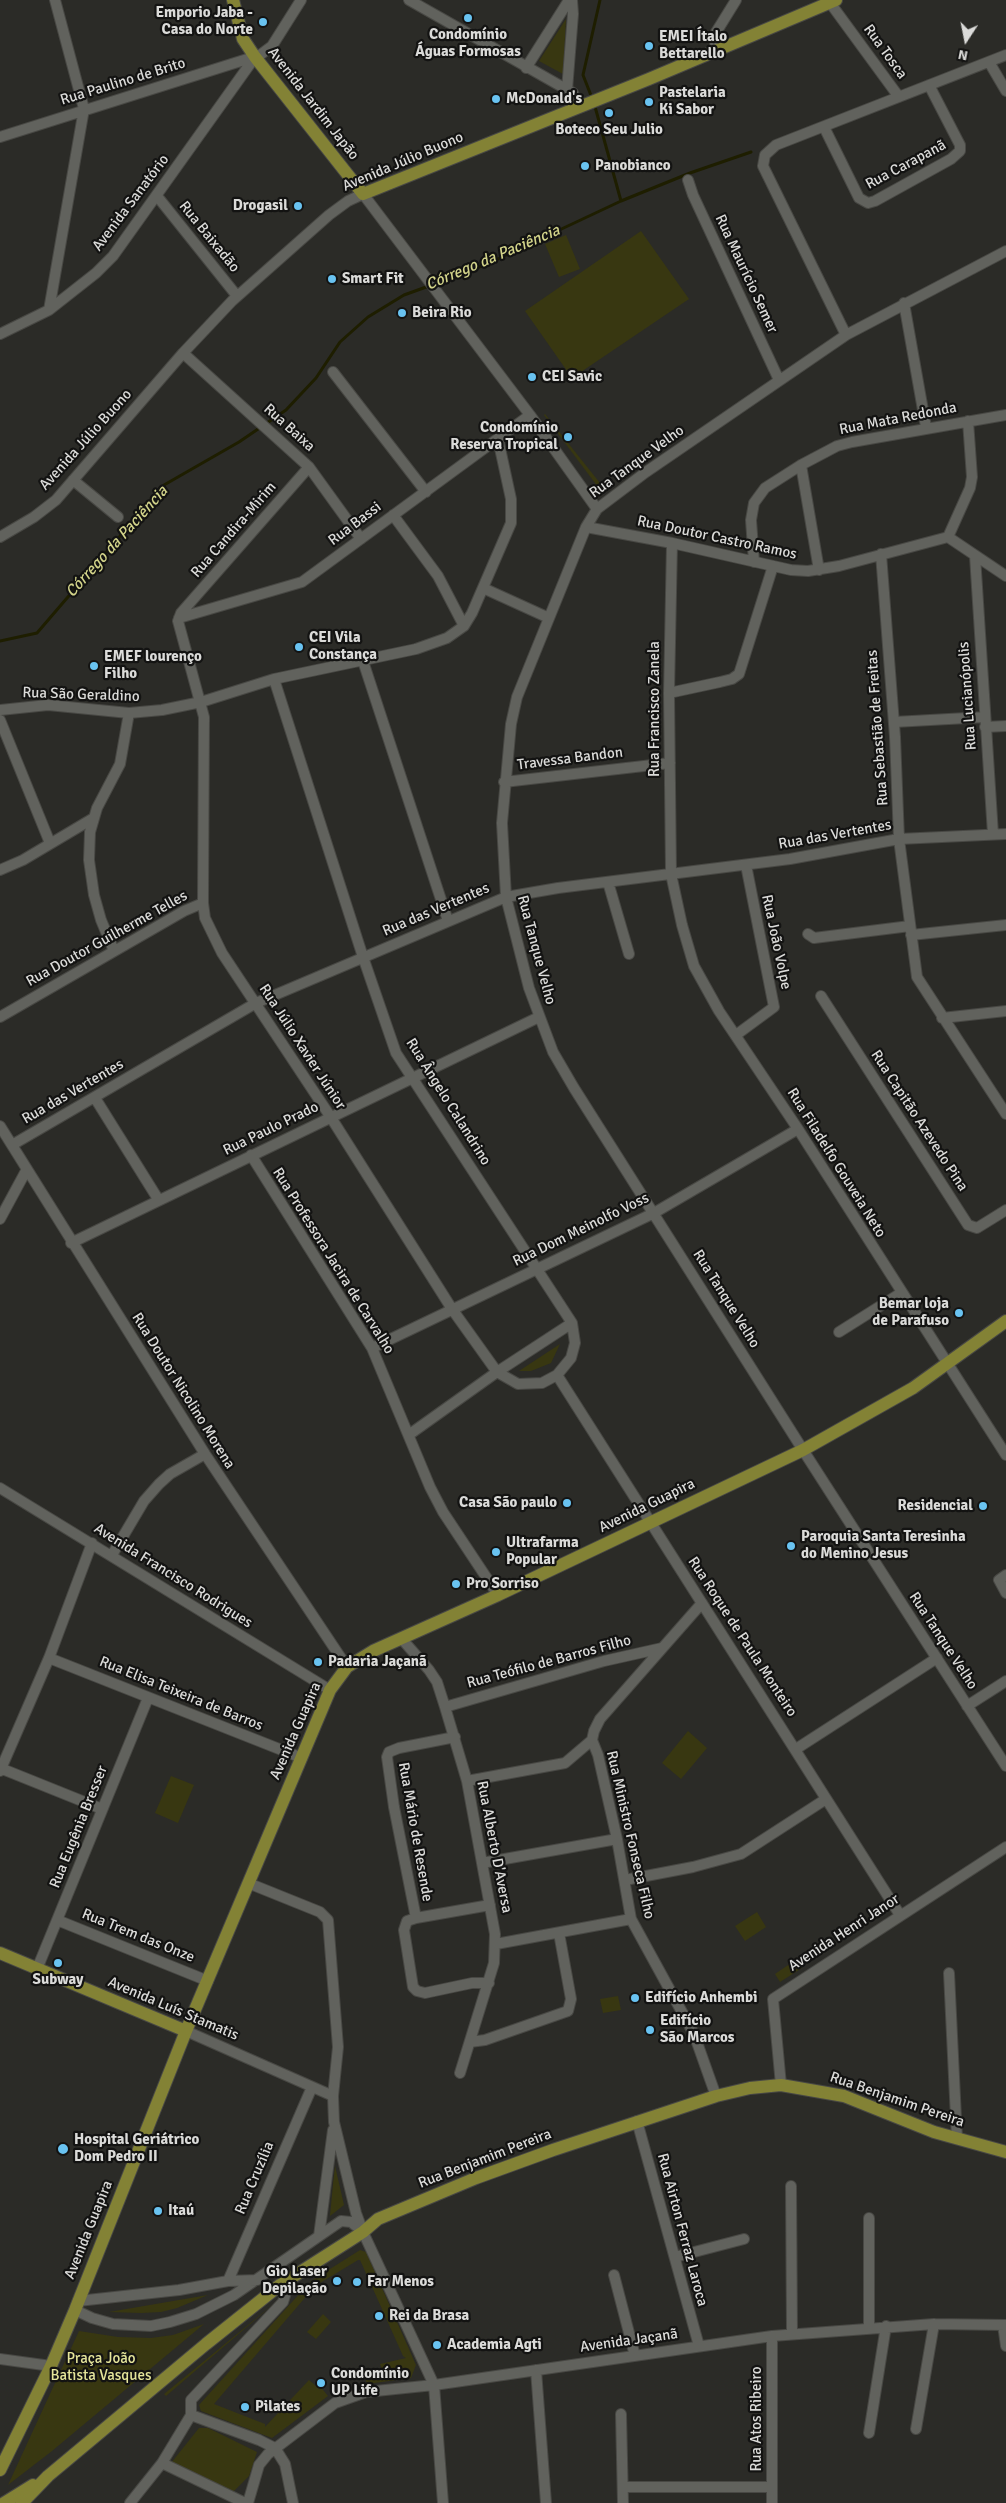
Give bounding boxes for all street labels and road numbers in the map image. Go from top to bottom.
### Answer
street label: Rua Tosca [859,21,911,83]
street label: Avenida Jardim Japão [263,44,363,164]
street label: Rua Paulino de Brito [58,54,188,110]
street label: Avenida Júlio Buono [340,128,466,196]
street label: Rua Carapanã [863,136,949,194]
street label: Avenida Sanatório [89,151,173,255]
street label: Rua Baixadão [175,198,243,276]
street label: Rua Maurício Semer [711,212,781,336]
street label: Avenida Júlio Buono [36,386,136,494]
street label: Rua Mata Redonda [838,399,958,439]
street label: Rua Baixa [260,400,318,456]
street label: Rua Tanque Velho [586,422,688,502]
street label: Rua Candira-Mirim [188,479,280,581]
street label: Rua Bassi [325,498,385,550]
street label: Rua Doutor Castro Ramos [636,512,798,564]
street label: Rua Francisco Zanela [646,641,664,777]
street label: Rua Lucianópolis [955,641,981,751]
street label: Rua Sebastião de Freitas [864,649,892,807]
street label: Rua São Geraldino [22,684,140,706]
street label: Travessa Bandon [516,744,624,774]
street label: Rua das Vertentes [777,816,893,854]
street label: Rua das Vertentes [380,879,492,941]
street label: Rua Doutor Guilherme Telles [23,887,191,991]
street label: Rua Tanque Velho [513,893,559,1007]
street label: Rua João Volpe [757,893,795,991]
street label: Rua Júlio Xavier Júnior [255,981,349,1113]
street label: Rua Ângelo Calandrino [402,1035,494,1169]
street label: Rua Capitão Azevedo Pina [867,1047,971,1195]
street label: Rua das Vertentes [19,1056,127,1128]
street label: Rua Filadelfo Gouveia Neto [783,1085,889,1241]
street label: Rua Paulo Prado [220,1098,322,1160]
street label: Rua Professora Jacira de Carvalho [268,1165,398,1357]
street label: Rua Dom Meinolfo Voss [510,1189,652,1271]
street label: Rua Tanque Velho [689,1247,763,1351]
street label: Rua Doutor Nicolino Morena [128,1310,238,1472]
street label: Avenida Guapira [596,1475,698,1537]
street label: Avenida Francisco Rodrigues [90,1520,256,1632]
street label: Rua Roque de Paula Monteiro [683,1554,801,1720]
street label: Rua Tanque Velho [905,1589,981,1693]
street label: Rua Teófilo de Barros Filho [465,1631,633,1693]
street label: Rua Elisa Teixeira de Barros [97,1653,265,1735]
street label: Avenida Guapira [266,1680,326,1782]
street label: Rua Ministro Fonseca Filho [602,1749,658,1921]
street label: Rua Mário de Resende [394,1761,436,1903]
street label: Rua Eugênia Bresser [46,1763,112,1891]
street label: Rua Alberto D'Aversa [472,1779,516,1915]
street label: Avenida Henri Janor [785,1890,903,1976]
street label: Rua Trem das Onze [79,1905,197,1967]
street label: Avenida Luís Stamatis [105,1973,241,2045]
street label: Rua Benjamim Pereira [827,2069,967,2131]
street label: Rua Benjamim Pereira [416,2125,554,2193]
street label: Rua Cruzília [232,2139,278,2217]
street label: Rua Airton Ferraz Laroca [653,2152,711,2308]
street label: Avenida Guapira [61,2178,117,2282]
street label: Avenida Jaçanã [579,2325,679,2357]
street label: Rua Atos Ribeiro [748,2366,766,2472]

